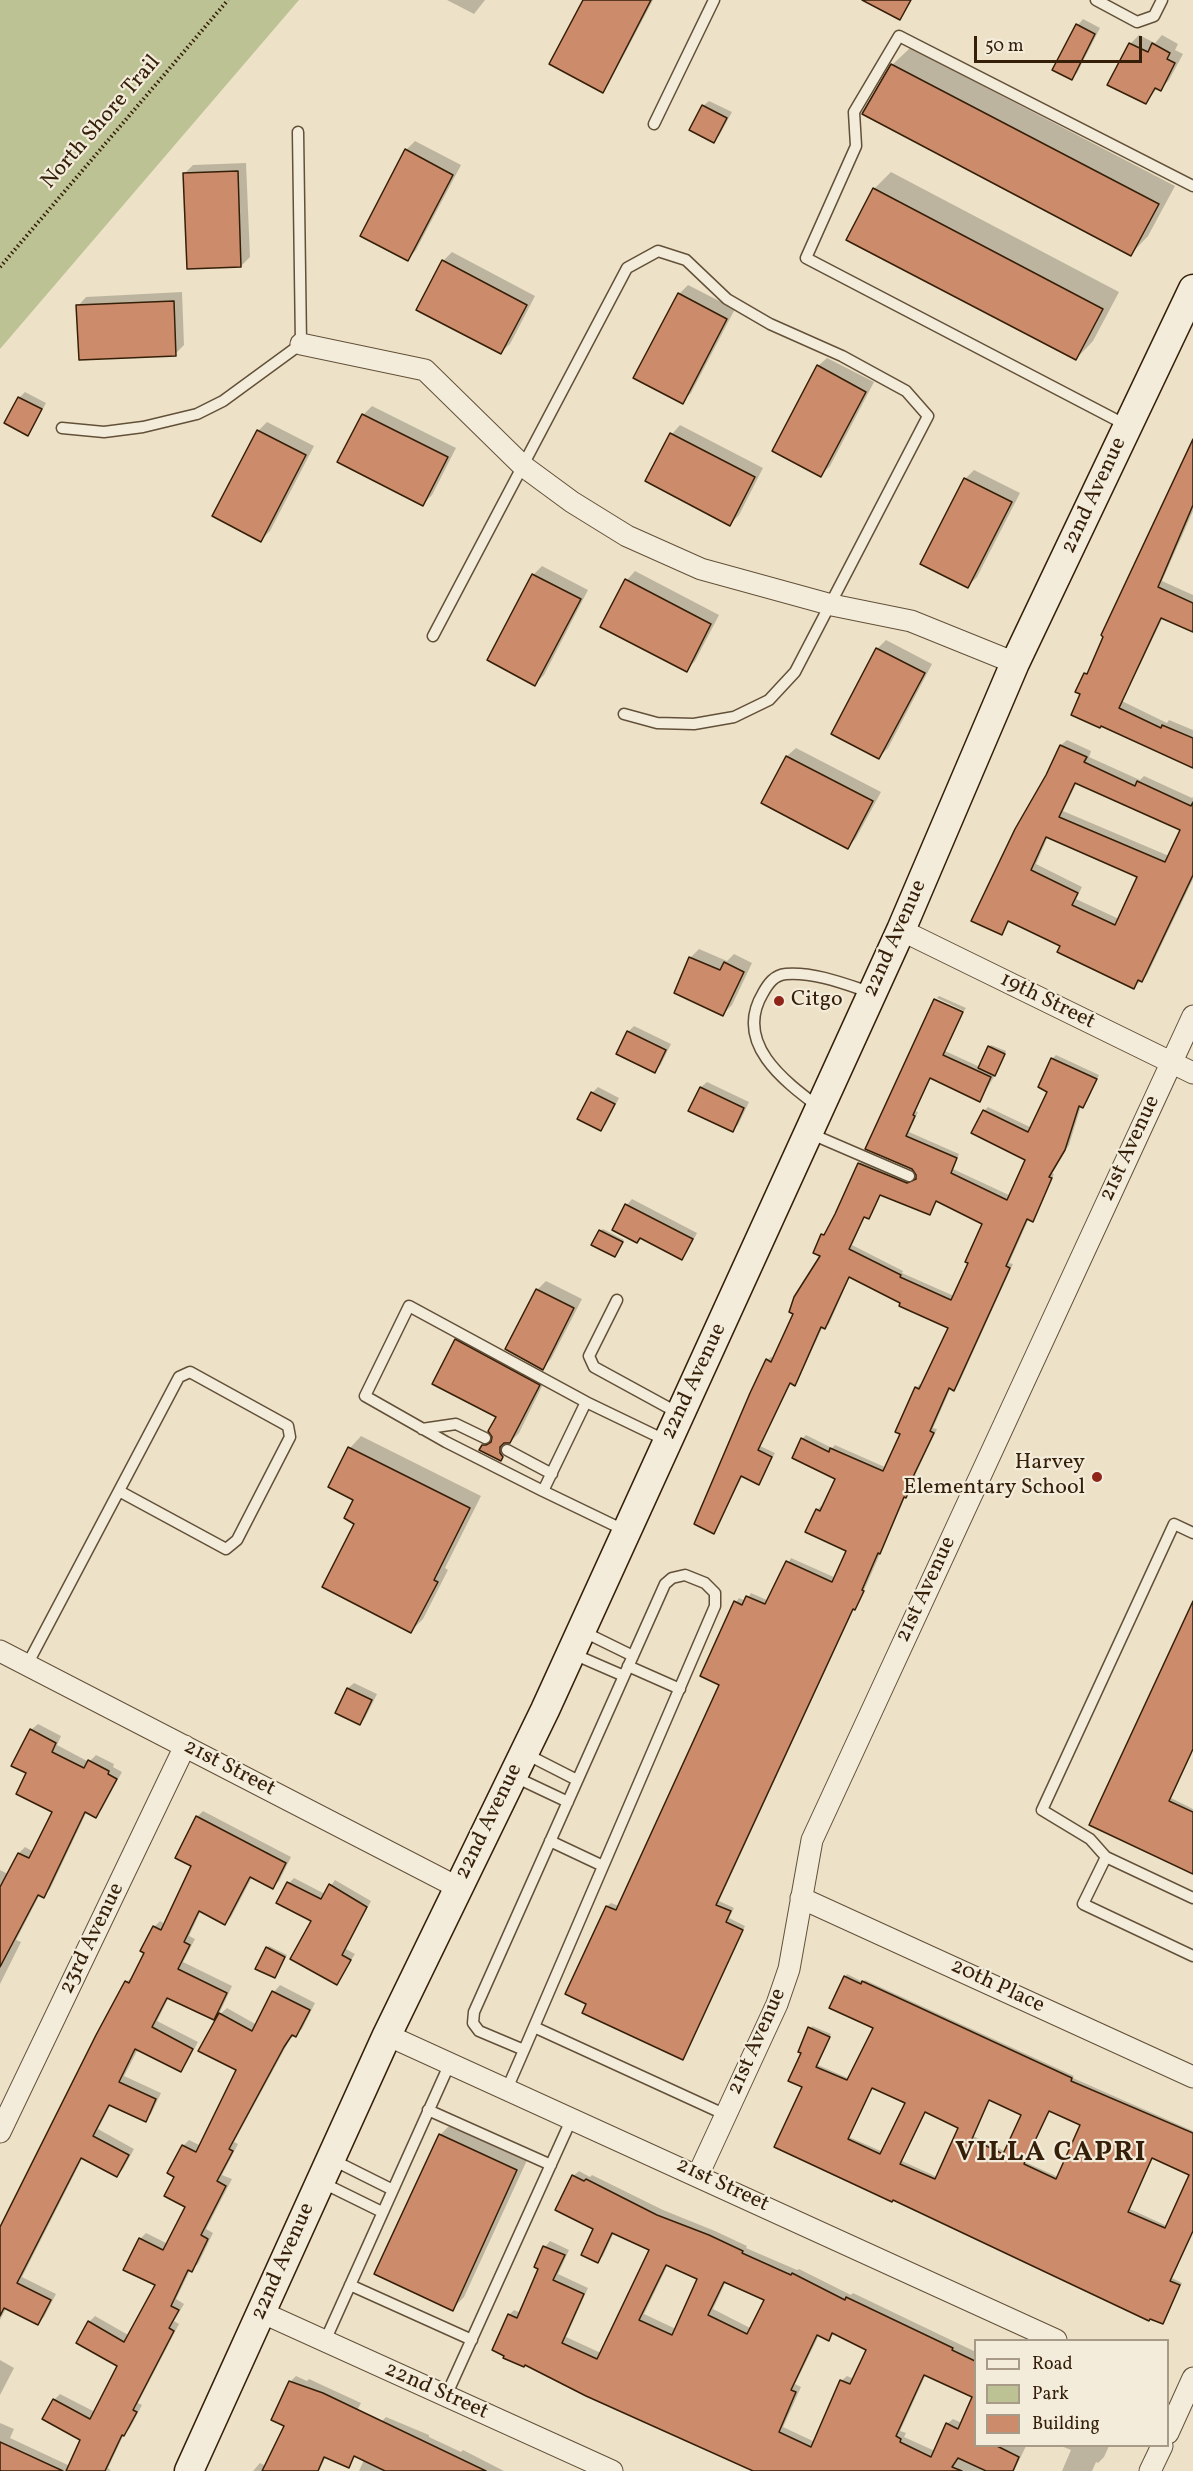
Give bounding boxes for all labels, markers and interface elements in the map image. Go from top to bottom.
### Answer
scale bar [977,24,1145,62]
text: 50 m [985,34,1024,59]
street label: North Shore Trail [37,51,167,195]
street label: 22nd Avenue [1057,434,1133,558]
street label: 22nd Avenue [858,876,934,1002]
street label: 19th Street [995,968,1099,1036]
place label: Citgo [791,988,843,1014]
marker: Citgo [772,994,786,1008]
street label: 21st Avenue [1095,1092,1167,1206]
street label: 22nd Avenue [657,1320,733,1444]
place label: Harvey Elementary School [903,1451,1085,1502]
marker: Harvey Elementary School [1090,1470,1104,1484]
street label: 21st Avenue [891,1533,963,1647]
street label: 21st Street [179,1735,279,1803]
street label: 22nd Avenue [451,1760,529,1884]
street label: 23rd Avenue [55,1879,131,1999]
street label: 20th Place [946,1954,1048,2020]
street label: 21st Avenue [723,1985,793,2099]
district label: VILLA CAPRI [955,2138,1147,2172]
street label: 21st Street [671,2153,773,2219]
street label: 22nd Avenue [246,2199,322,2325]
legend [974,2339,1169,2447]
text: Road [1032,2352,1073,2377]
street label: 22nd Street [380,2357,492,2427]
text: Park [1032,2382,1069,2407]
text: Building [1032,2412,1100,2437]

